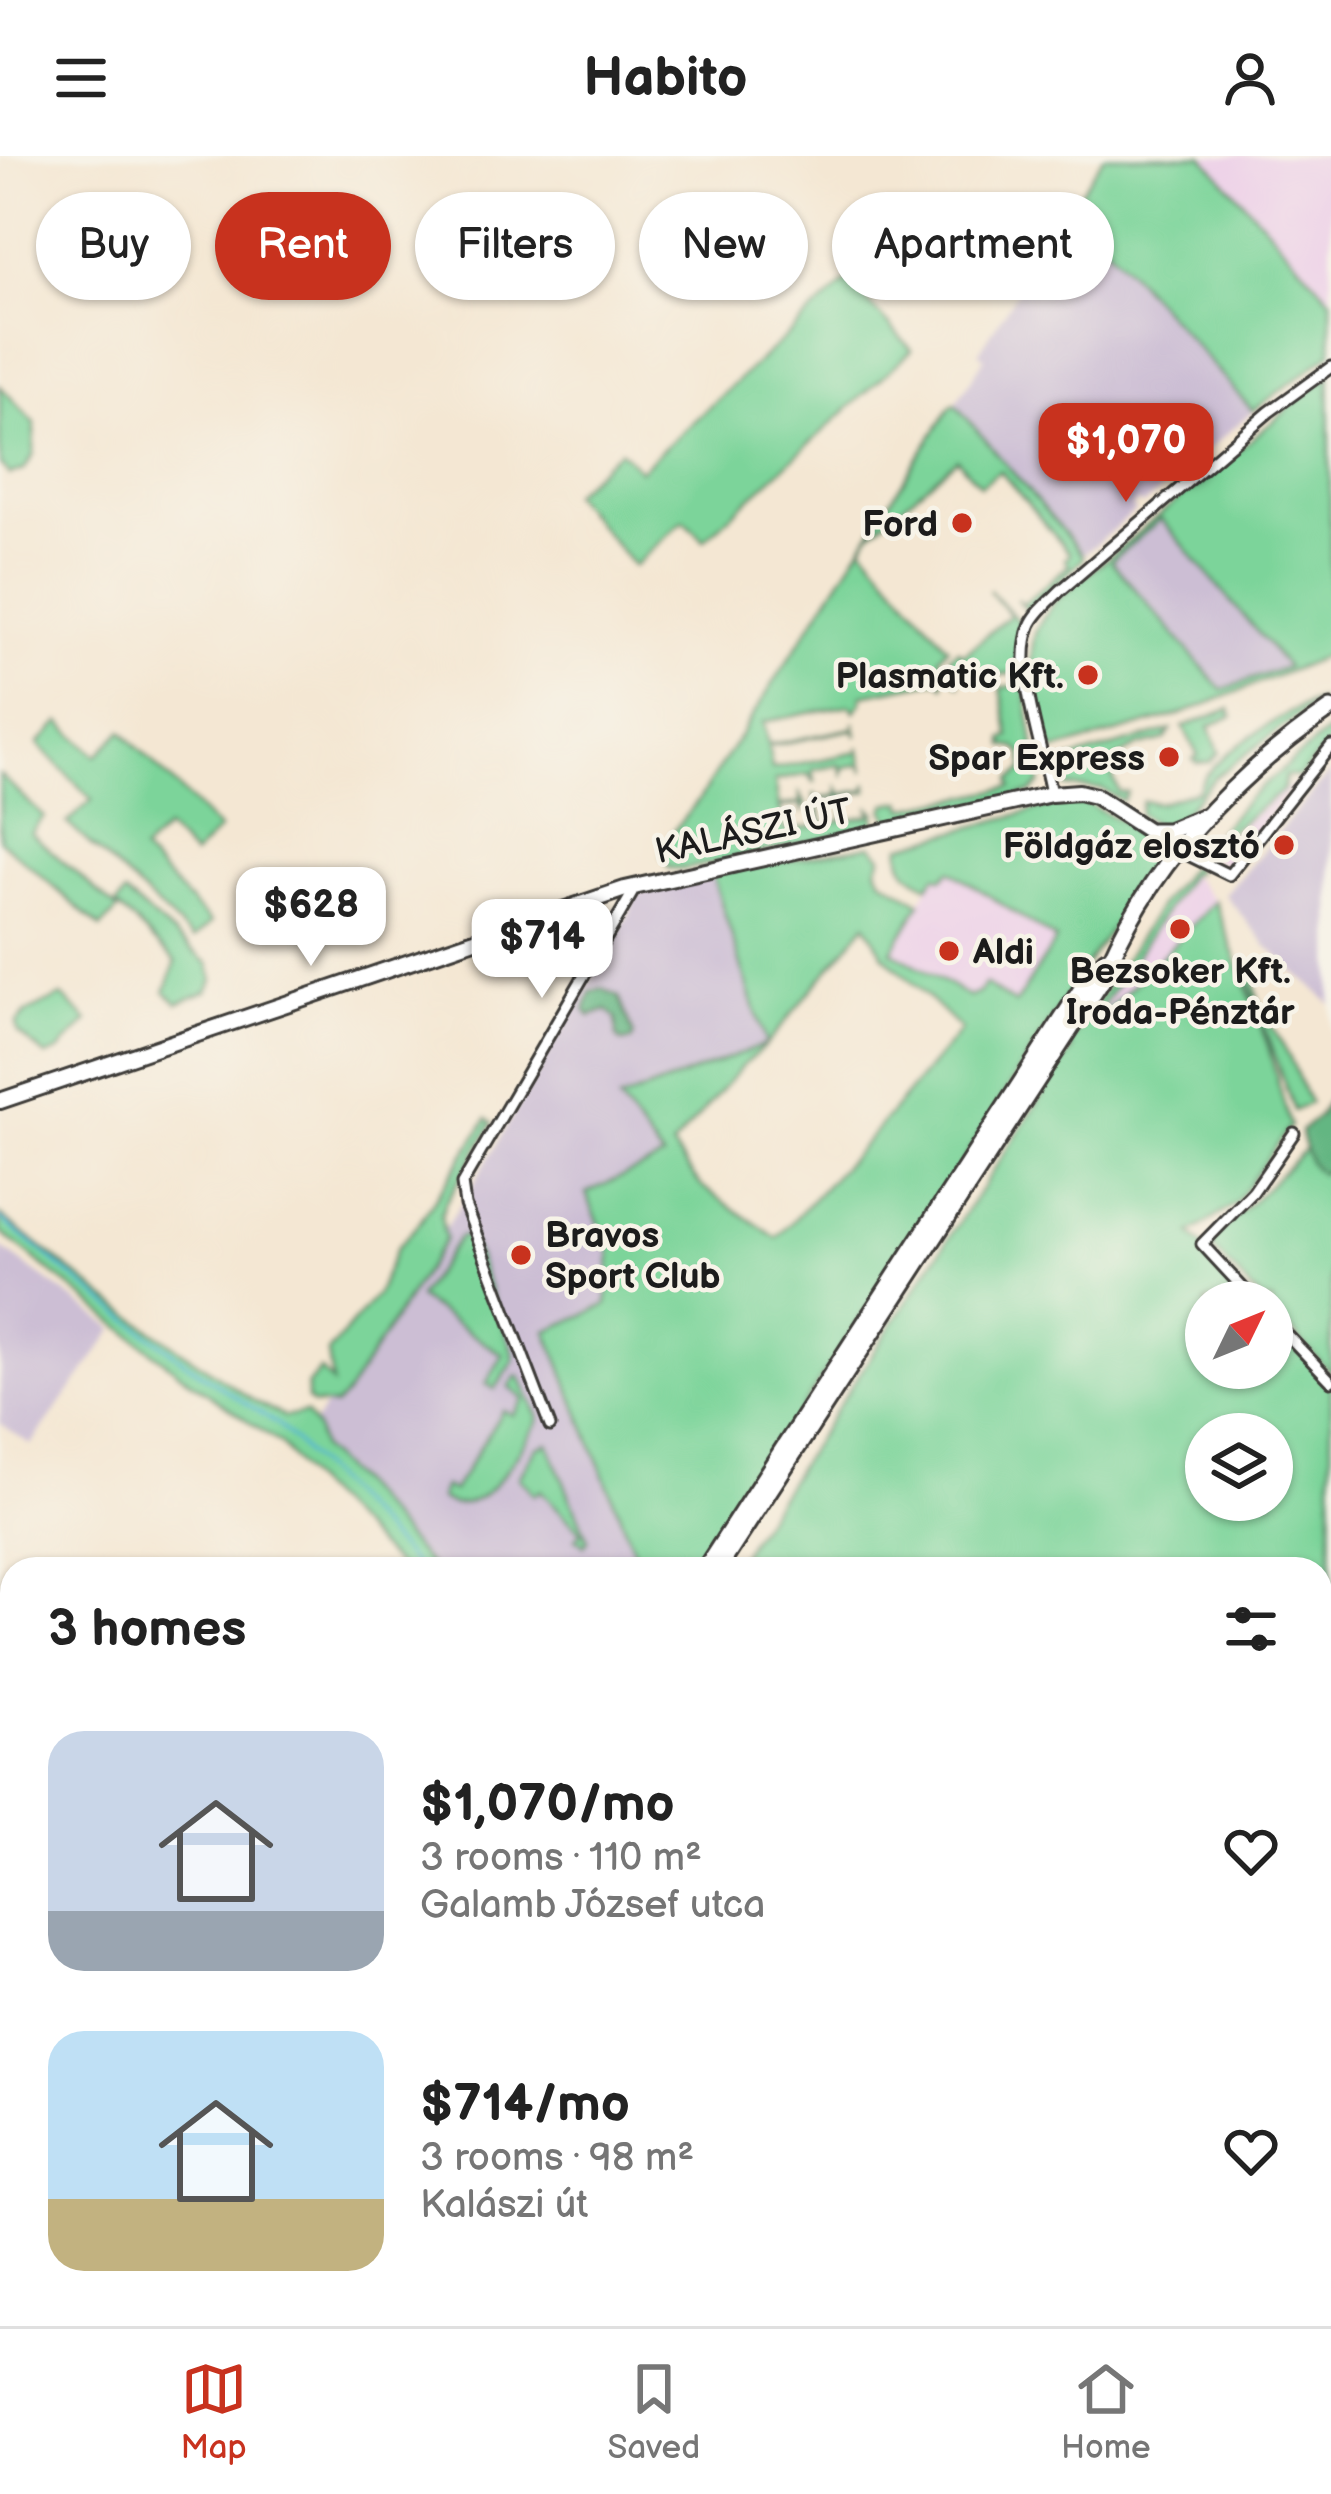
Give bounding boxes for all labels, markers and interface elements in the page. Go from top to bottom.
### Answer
icon: menu [48,45,114,111]
icon: person [1217,45,1283,111]
text: Habito [584,46,747,111]
chip: Buy [36,192,191,300]
chip: Rent [215,192,391,300]
chip: Filters [415,192,615,300]
chip: New [639,192,808,300]
chip: Apartment [832,192,1114,300]
pin: $1,070 [1028,403,1224,505]
text: $1,070 [1066,418,1186,465]
place label: Ford [862,504,938,547]
marker: Ford [949,510,975,536]
place label: Plasmatic Kft. [836,656,1064,699]
marker: Plasmatic Kft. [1075,662,1101,688]
place label: Spar Express [928,738,1145,781]
marker: Spar Express [1156,744,1182,770]
street label: KALÁSZI ÚT [651,790,856,874]
place label: Földgáz elosztó [1003,826,1260,869]
marker: Földgáz elosztó [1271,832,1297,858]
pin: $628 [240,867,382,969]
text: $628 [263,882,359,929]
pin: $714 [471,899,613,1001]
text: $714 [499,914,585,961]
marker: Bezsoker Kft. Iroda-Pénztár [1167,916,1193,942]
place label: Aldi [972,932,1034,975]
marker: Aldi [936,938,962,964]
place label: Bezsoker Kft. Iroda-Pénztár [1065,951,1295,1035]
place label: Bravos Sport Club [545,1215,721,1299]
marker: Bravos Sport Club [508,1242,534,1268]
north arrow [1185,1281,1293,1389]
map controls [1185,1281,1293,1521]
button: layers [1185,1413,1293,1521]
icon: filters [1218,1596,1284,1662]
text: 3 homes [48,1599,246,1660]
text: $1,070/mo [420,1774,675,1835]
icon: home [144,1779,288,1923]
icon: heart [1218,1818,1284,1884]
text: 3 rooms · 110 m² [420,1835,702,1882]
text: Galamb József utca [420,1882,765,1929]
text: $714/mo [420,2074,630,2135]
icon: home [144,2079,288,2223]
icon: heart [1218,2118,1284,2184]
text: 3 rooms · 98 m² [420,2135,694,2182]
text: Kalászi út [420,2182,588,2229]
tab: Map [180,2356,247,2468]
tab: Saved [607,2356,700,2468]
tab: Home [1061,2356,1151,2468]

